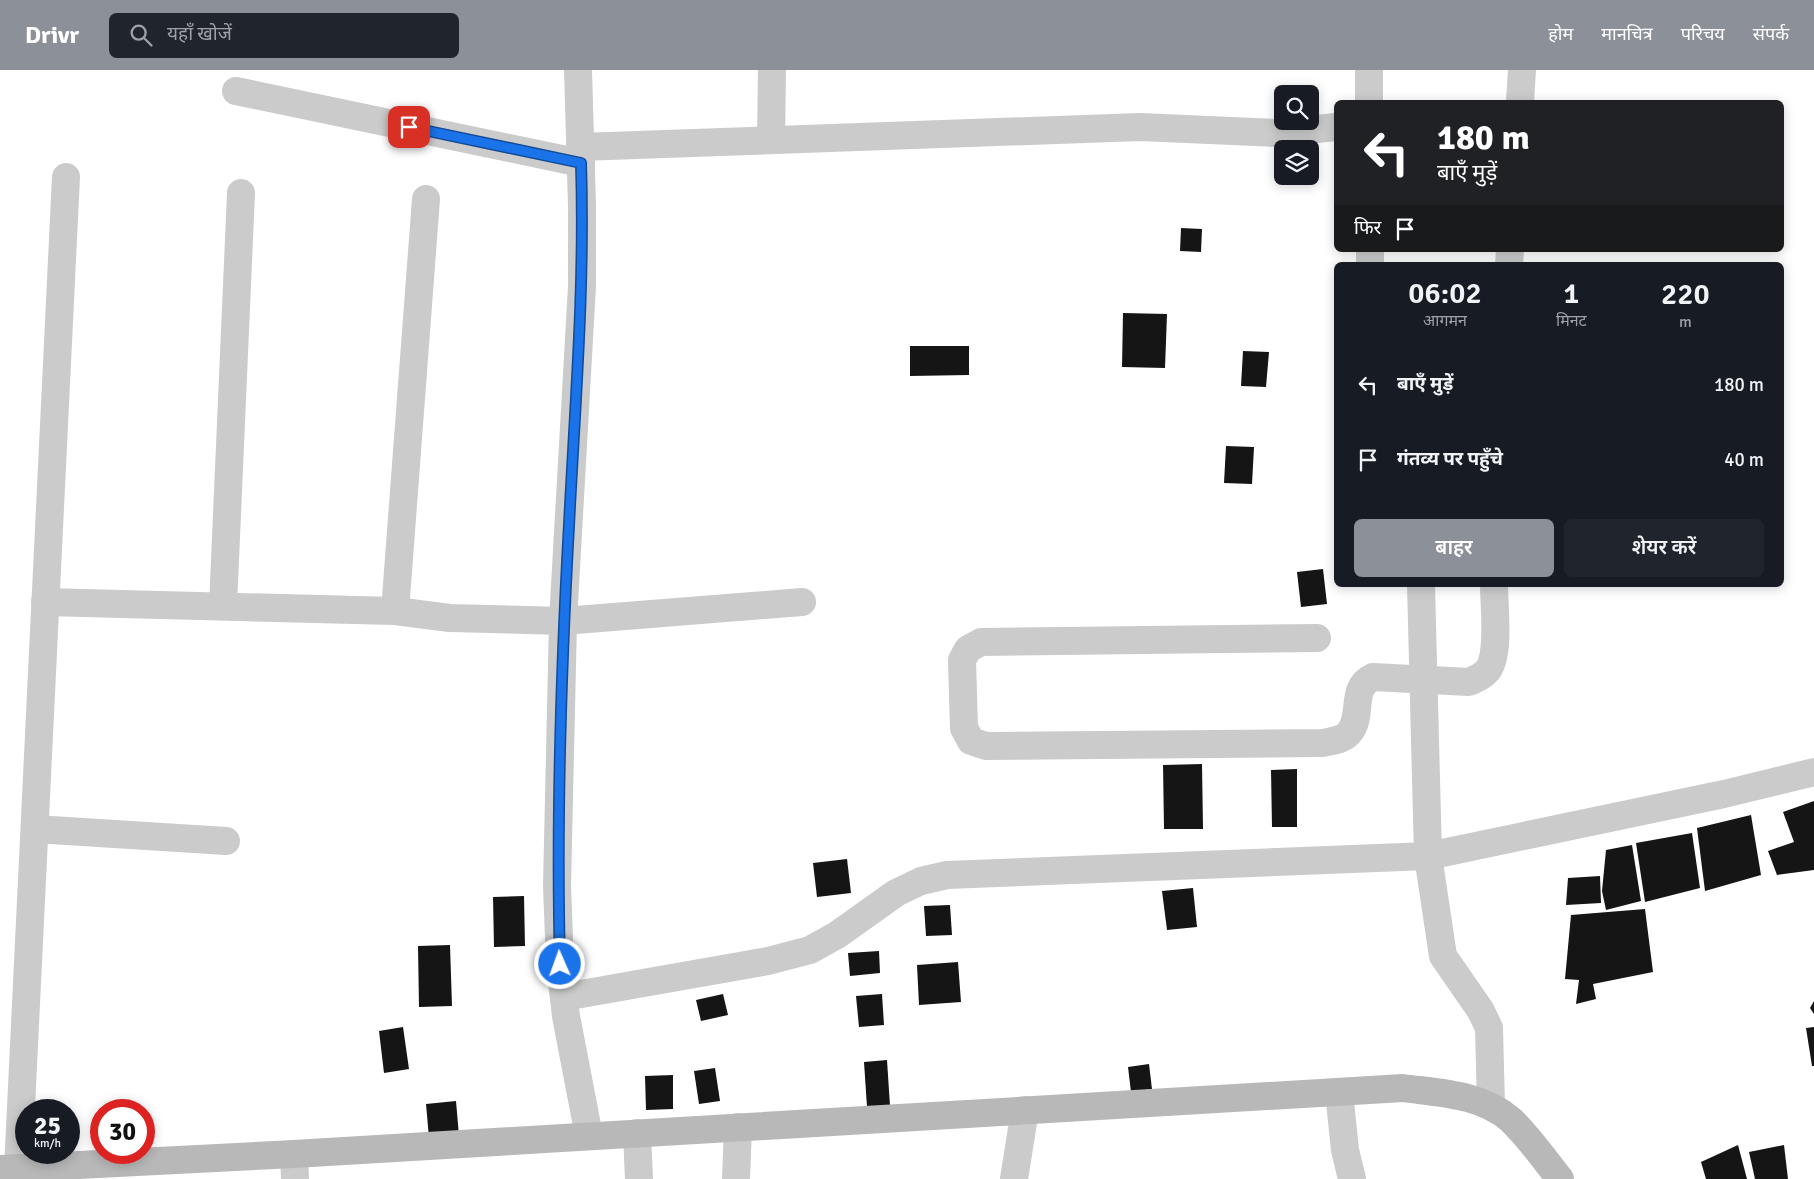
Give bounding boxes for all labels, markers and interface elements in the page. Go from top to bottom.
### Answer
search box [109,13,459,58]
text: Drivr [25,20,79,50]
icon: search [127,21,155,49]
text: यहाँ खोजें [167,22,232,46]
text: होम [1548,23,1573,45]
text: मानचित्र [1601,23,1653,45]
text: परिचय [1681,23,1725,45]
text: संपर्क [1753,23,1789,45]
map controls [1274,85,1319,185]
button: search [1274,85,1319,130]
pin [388,106,430,148]
icon: arrive [395,113,423,141]
text: 180 m [1437,116,1530,159]
icon: left [1354,120,1419,185]
button: layers [1274,140,1319,185]
text: बाएँ मुड़ें [1437,159,1497,186]
icon: arrive [1391,215,1419,243]
text: फिर [1354,216,1381,240]
text: 06:02 [1408,275,1482,312]
text: 1 [1563,275,1579,312]
text: 220 [1661,276,1710,313]
text: आगमन [1423,311,1467,331]
text: मिनट [1556,311,1587,331]
text: m [1679,312,1692,332]
icon: left [1354,371,1382,399]
text: बाएँ मुड़ें [1397,372,1453,396]
text: 180 m [1714,373,1764,397]
icon: arrive [1354,446,1382,474]
text: गंतव्य पर पहुँचे [1397,447,1503,471]
text: 40 m [1724,448,1764,472]
button: बाहर [1354,519,1554,577]
button: शेयर करें [1564,519,1764,577]
position arrow [533,937,585,989]
speed limit sign: 30 [90,1099,155,1164]
text: 25 [34,1110,61,1141]
text: km/h [34,1136,61,1151]

